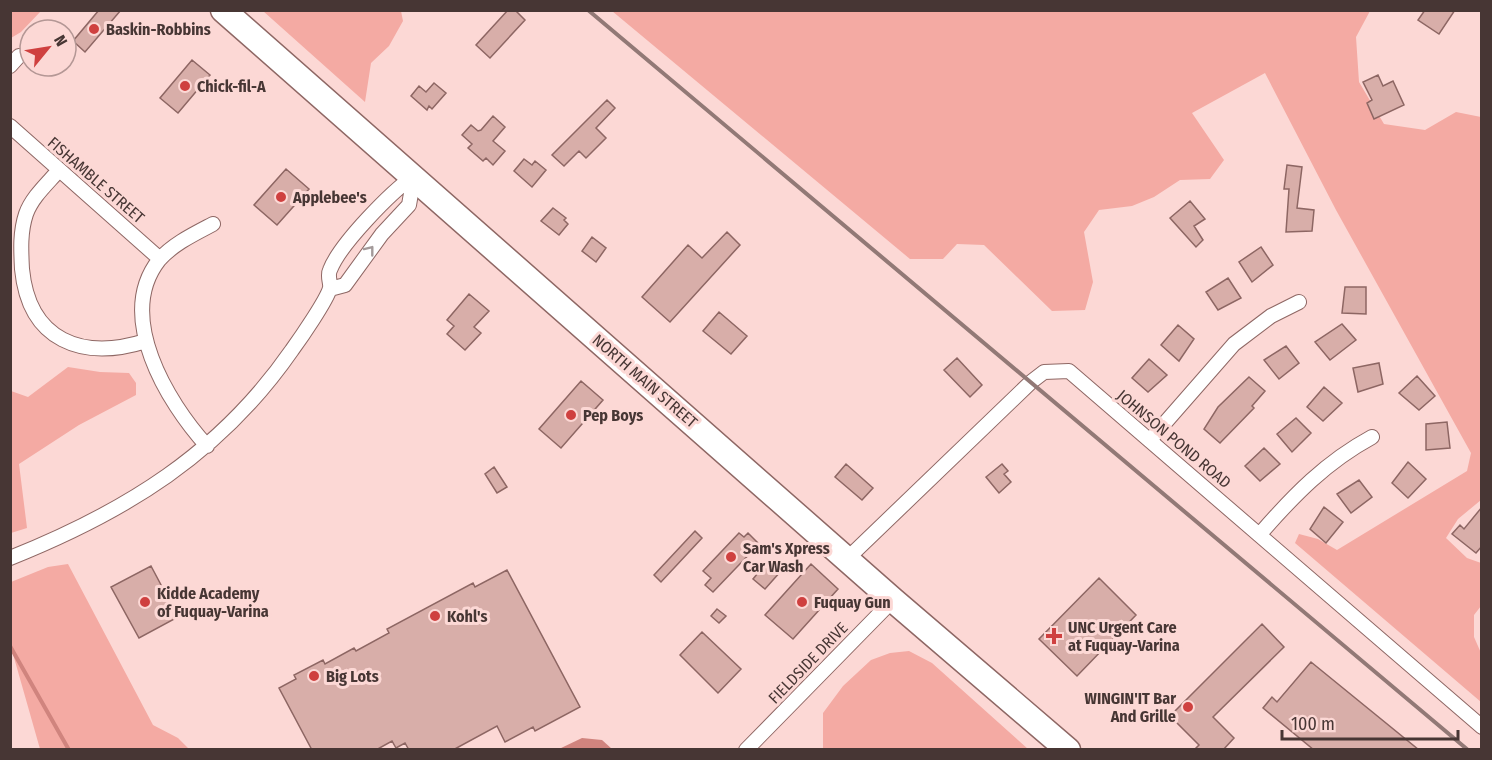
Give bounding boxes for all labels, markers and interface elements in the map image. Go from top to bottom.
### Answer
north arrow [18,18,78,78]
place label: Baskin-Robbins [106,20,211,39]
marker: Baskin-Robbins [87,22,101,36]
text: N [50,32,71,50]
place label: Chick-fil-A [197,77,266,96]
marker: Chick-fil-A [178,79,192,93]
street label: FISHAMBLE STREET [44,133,149,228]
place label: Applebee's [292,188,367,207]
marker: Applebee's [274,190,288,204]
one-way arrow [362,246,373,257]
street label: NORTH MAIN STREET [589,330,702,432]
street label: JOHNSON POND ROAD [1113,386,1235,492]
place label: Pep Boys [583,406,643,425]
marker: Pep Boys [564,408,578,422]
place label: Sam's Xpress Car Wash [743,539,830,576]
marker: Sam's Xpress Car Wash [724,550,738,564]
place label: Kidde Academy of Fuquay-Varina [157,584,269,621]
place label: Fuquay Gun [814,593,891,612]
marker: Kidde Academy of Fuquay-Varina [138,595,152,609]
marker: Fuquay Gun [795,595,809,609]
place label: Kohl's [447,607,488,626]
marker: Kohl's [428,609,442,623]
street label: FIELDSIDE DRIVE [764,618,852,708]
place label: UNC Urgent Care at Fuquay-Varina [1068,618,1180,655]
marker: UNC Urgent Care at Fuquay-Varina [1045,627,1063,645]
place label: Big Lots [326,667,379,686]
marker: Big Lots [307,669,321,683]
place label: WINGIN'IT Bar And Grille [1085,689,1176,726]
marker: WINGIN'IT Bar And Grille [1181,700,1195,714]
scale bar [1282,703,1458,741]
text: 100 m [1291,713,1335,735]

